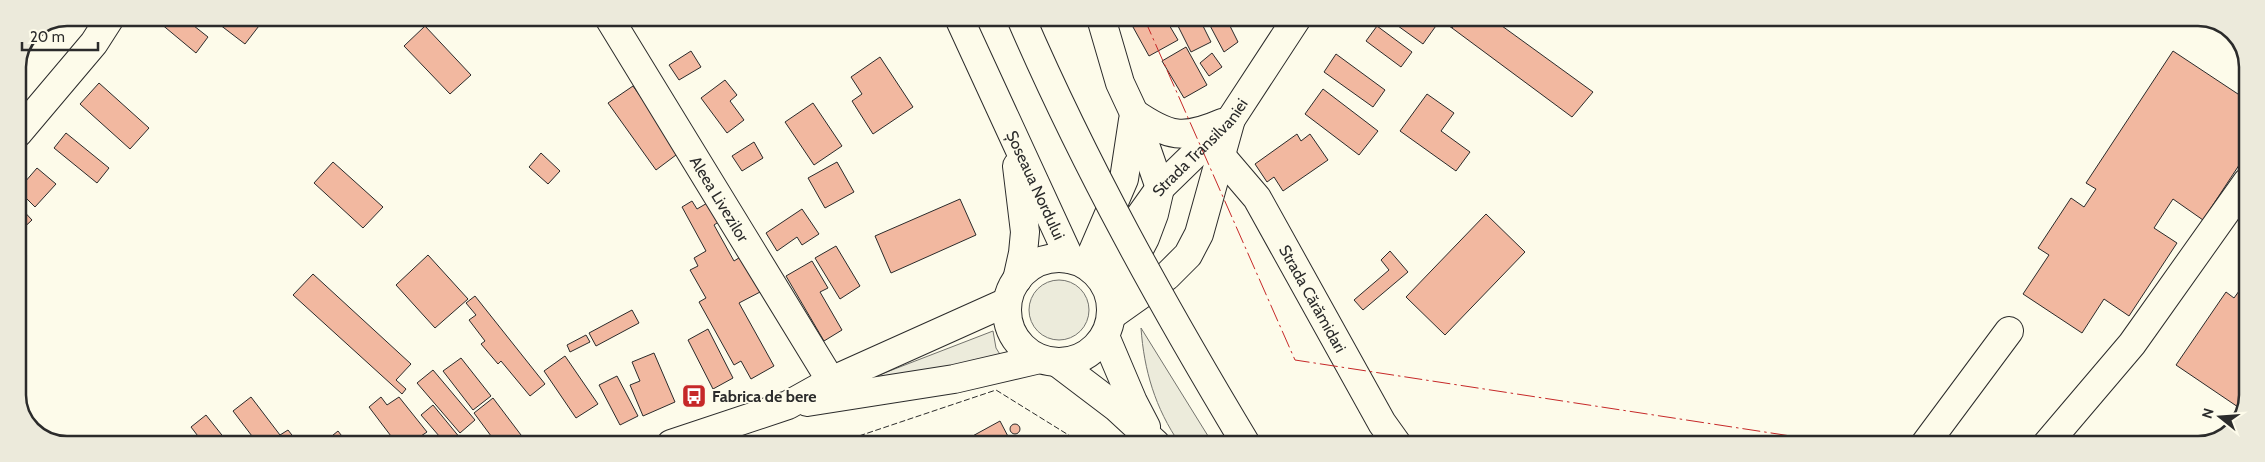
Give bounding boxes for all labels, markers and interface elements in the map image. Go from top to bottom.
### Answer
scale bar [22,20,99,52]
text: 20 m [30,28,65,46]
street label: Strada Transilvaniei [1148,95,1251,200]
street label: Șoseaua Nordului [1002,128,1069,243]
street label: Aleea Livezilor [686,152,754,246]
street label: Strada Cărămidari [1275,242,1350,356]
bus stop icon: Fabrica de bere [681,383,707,409]
place label: Fabrica de bere [712,387,817,406]
north arrow [2195,392,2245,442]
text: N [2198,406,2218,421]

